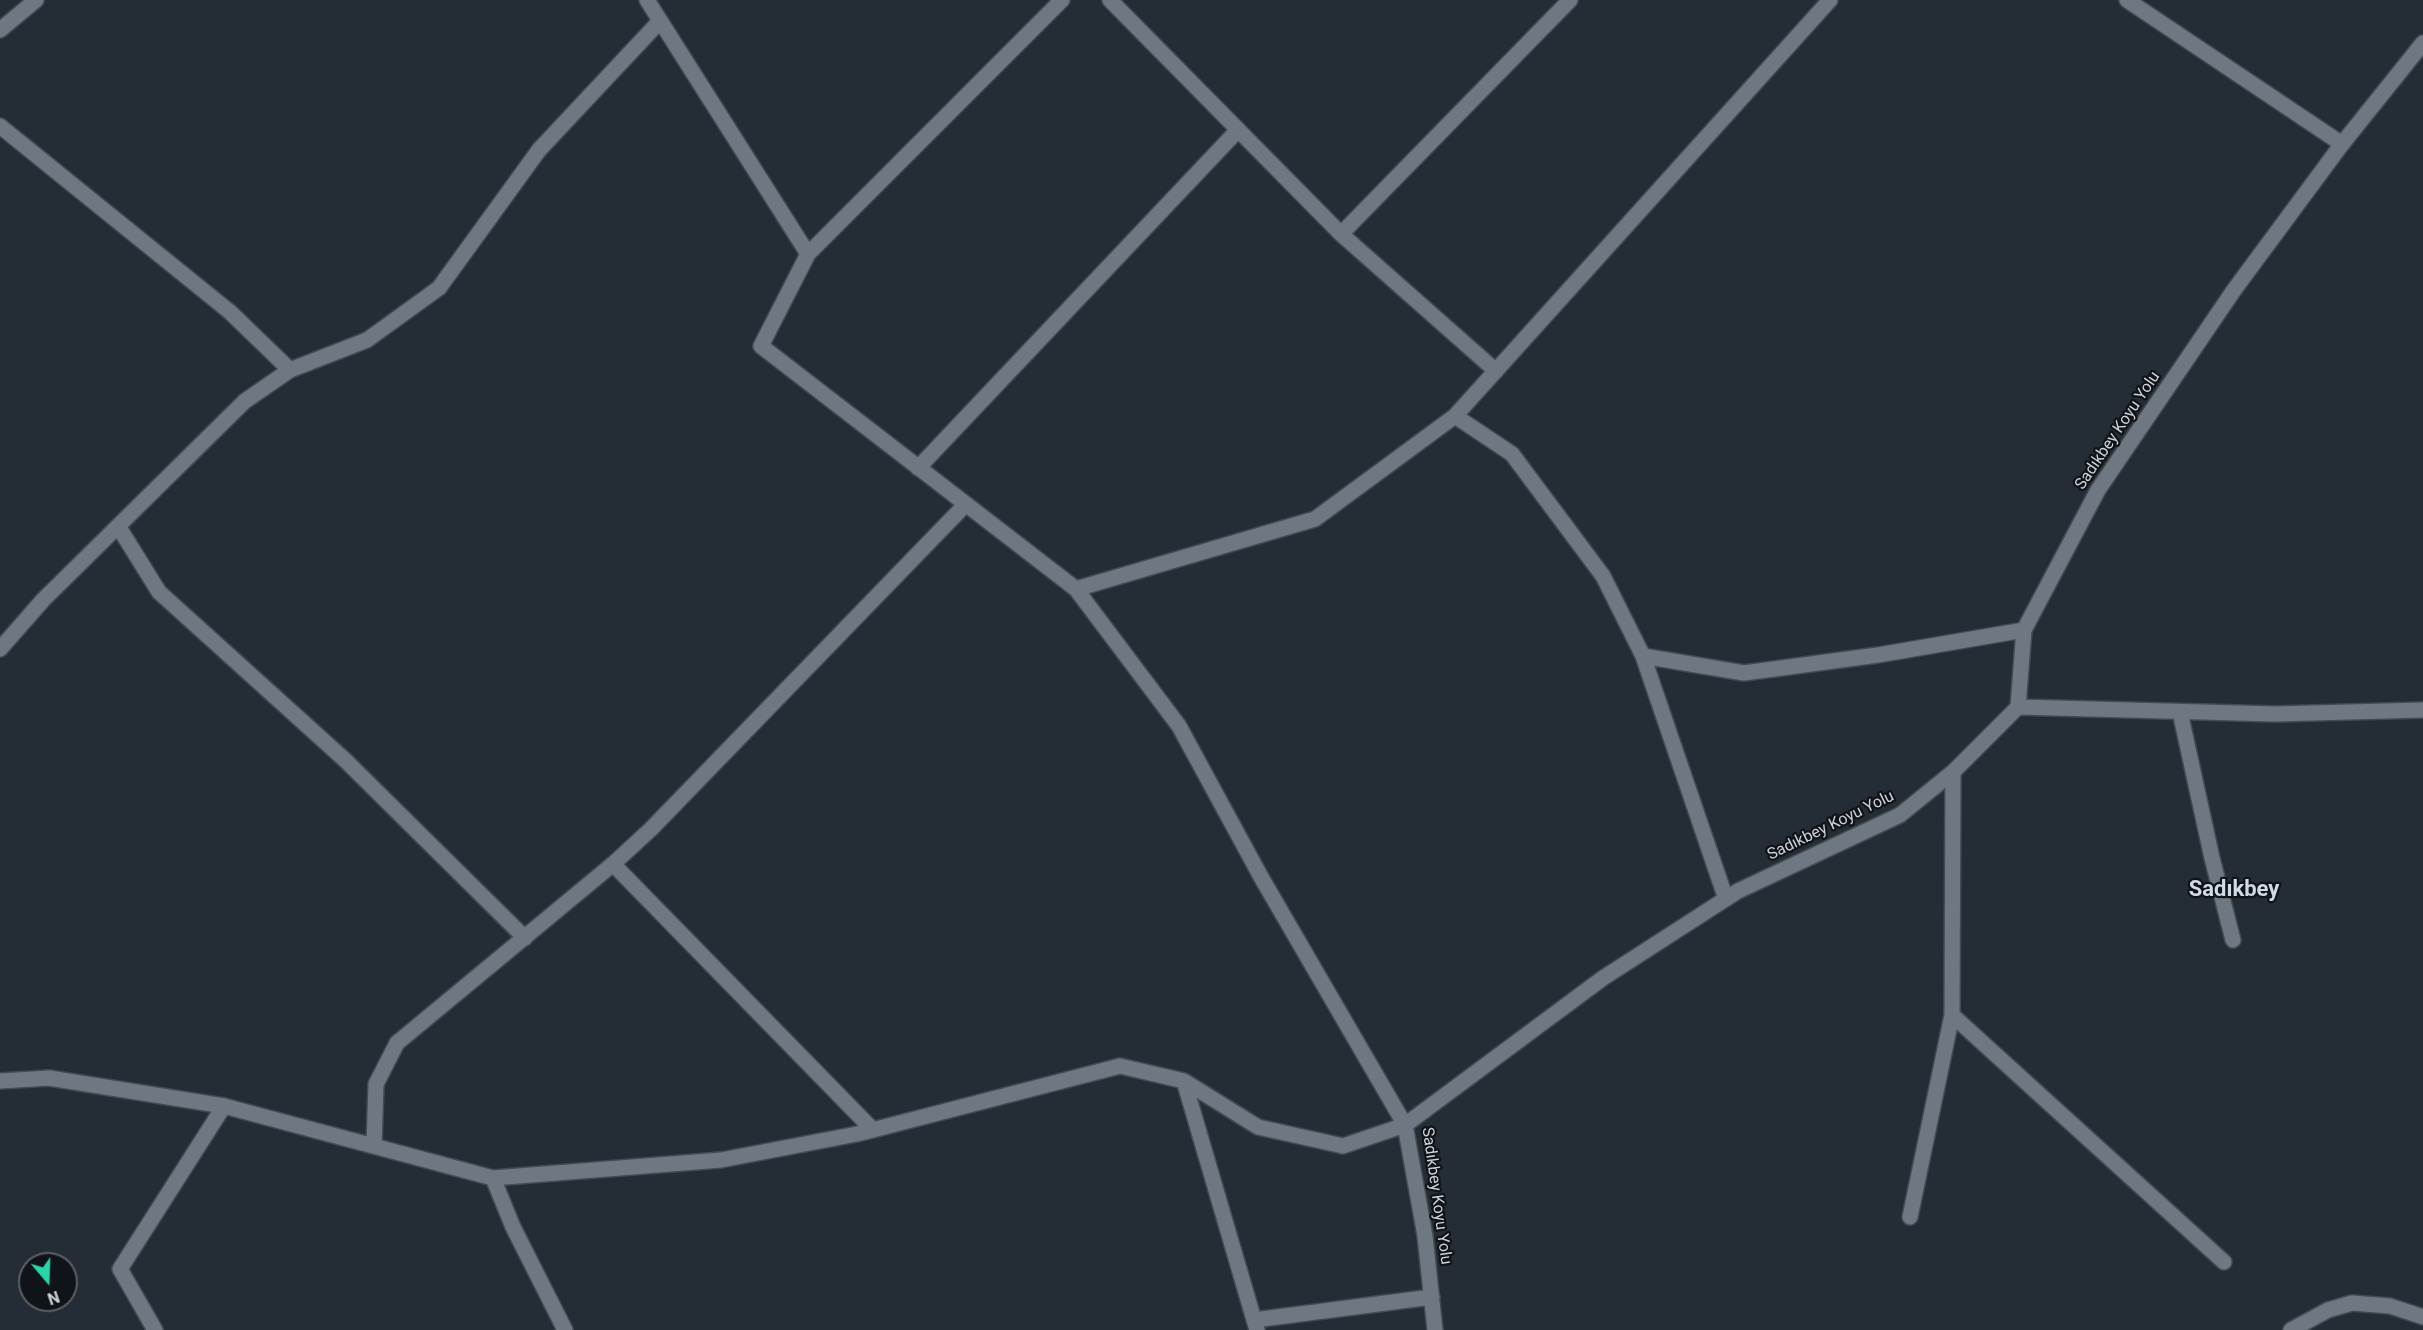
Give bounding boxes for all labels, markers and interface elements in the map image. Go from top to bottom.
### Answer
street label: Sadıkbey Koyu Yolu [2071,368,2165,494]
street label: Sadıkbey Koyu Yolu [1765,787,1897,865]
district label: Sadıkbey [2189,877,2279,903]
street label: Sadıkbey Koyu Yolu [1417,1126,1455,1266]
north arrow [18,1252,78,1312]
text: N [45,1287,62,1308]

